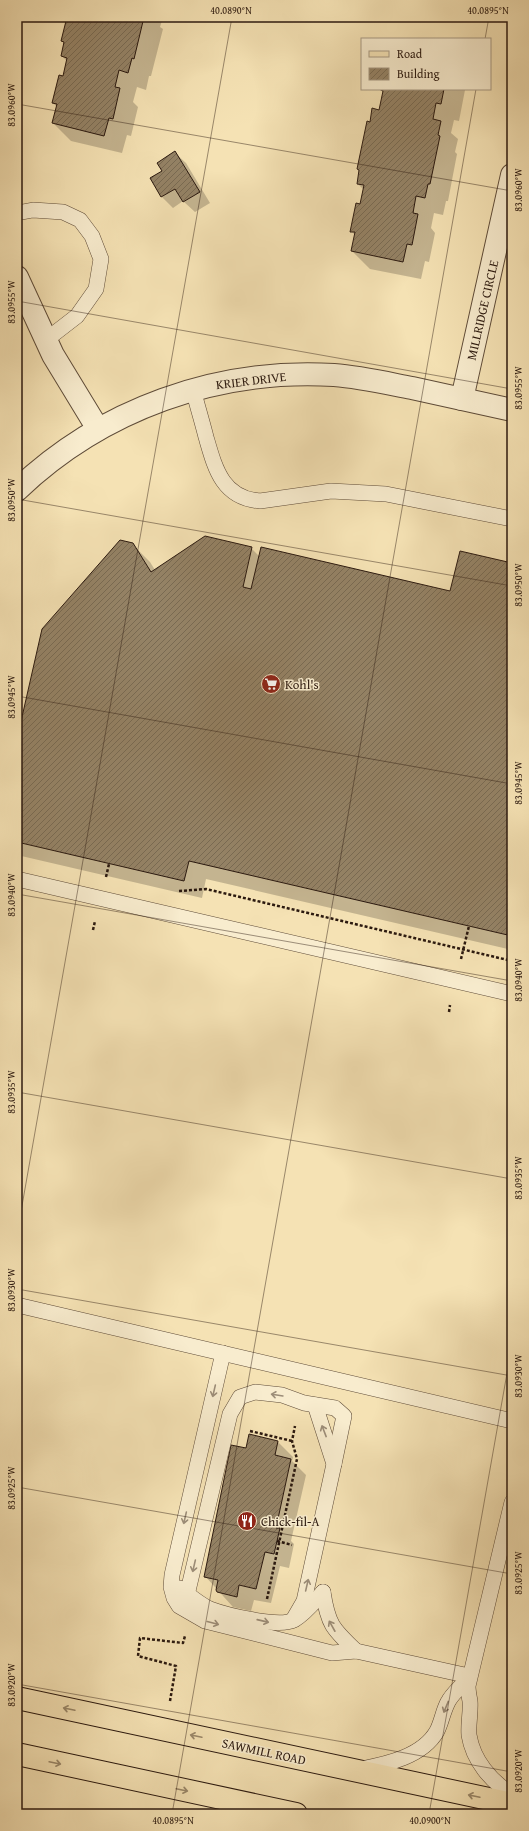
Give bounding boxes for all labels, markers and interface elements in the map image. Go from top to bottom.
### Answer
text: 40.0890°N [210,3,252,18]
text: 40.0895°N [467,3,509,18]
legend [361,38,491,90]
text: Road [397,45,423,62]
text: Building [397,65,440,82]
text: 83.0960°W [4,83,19,127]
text: 83.0960°W [511,168,526,212]
street label: MILLRIDGE CIRCLE [462,258,503,362]
text: 83.0955°W [4,280,19,324]
text: 83.0955°W [511,366,526,410]
street label: KRIER DRIVE [215,367,288,394]
text: 83.0950°W [4,478,19,522]
text: 83.0950°W [511,563,526,607]
supermarket icon: Kohl's [260,673,282,695]
text: 83.0945°W [4,675,19,719]
place label: Kohl's [285,675,319,694]
text: 83.0945°W [511,761,526,805]
text: 83.0940°W [4,873,19,917]
text: 83.0940°W [511,958,526,1002]
text: 83.0935°W [4,1070,19,1114]
text: 83.0935°W [511,1156,526,1200]
text: 83.0930°W [4,1268,19,1312]
text: 83.0930°W [511,1354,526,1398]
one-way arrow [210,1384,218,1397]
one-way arrow [271,1390,284,1398]
one-way arrow [320,1426,328,1438]
text: 83.0925°W [4,1466,19,1510]
restaurant icon: Chick-fil-A [236,1510,258,1532]
one-way arrow [181,1511,189,1524]
place label: Chick-fil-A [261,1512,320,1531]
text: 83.0925°W [511,1551,526,1595]
one-way arrow [190,1559,198,1572]
one-way arrow [304,1578,312,1591]
one-way arrow [256,1618,269,1626]
one-way arrow [206,1620,219,1628]
one-way arrow [328,1620,336,1632]
text: 83.0920°W [4,1663,19,1707]
one-way arrow [442,1701,449,1713]
one-way arrow [63,1705,76,1713]
one-way arrow [190,1732,203,1740]
street label: SAWMILL ROAD [220,1733,308,1770]
text: 83.0920°W [511,1749,526,1793]
one-way arrow [48,1759,61,1767]
one-way arrow [175,1786,188,1794]
one-way arrow [468,1792,481,1800]
text: 40.0895°N [152,1813,194,1828]
text: 40.0900°N [409,1813,451,1828]

